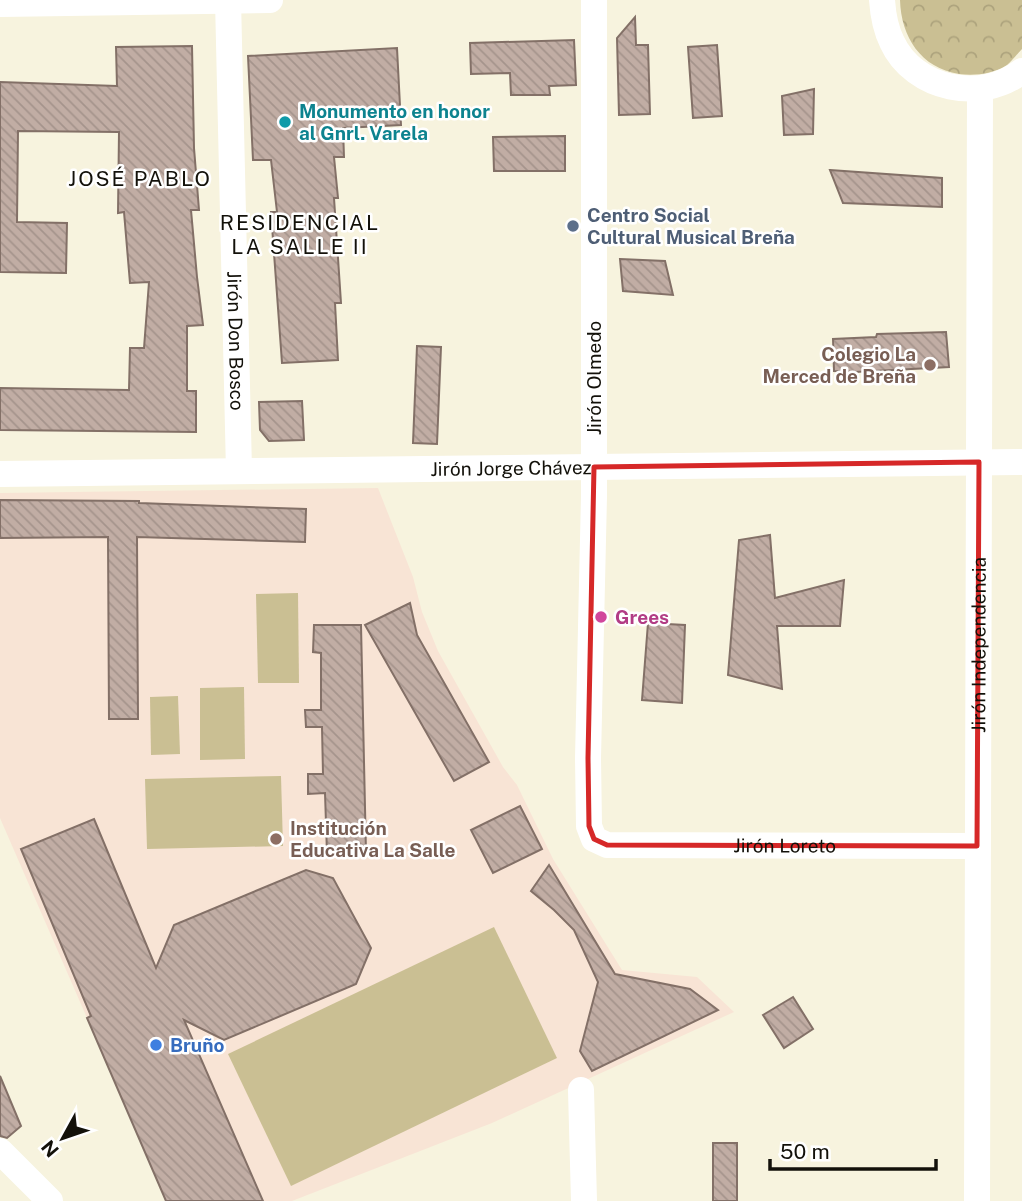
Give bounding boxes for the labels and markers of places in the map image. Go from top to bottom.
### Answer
place label: Monumento en honor al Gnrl. Varela [299,100,490,144]
marker: Monumento en honor al Gnrl. Varela [277,114,293,130]
place label: Centro Social Cultural Musical Breña [587,204,795,248]
marker: Centro Social Cultural Musical Breña [565,218,581,234]
place label: Colegio La Merced de Breña [763,343,916,387]
marker: Colegio La Merced de Breña [922,357,938,373]
place label: Grees [615,606,669,628]
marker: Grees [593,609,609,625]
place label: Institución Educativa La Salle [290,817,455,861]
marker: Institución Educativa La Salle [268,831,284,847]
place label: Bruño [170,1034,224,1056]
marker: Bruño [148,1037,164,1053]

